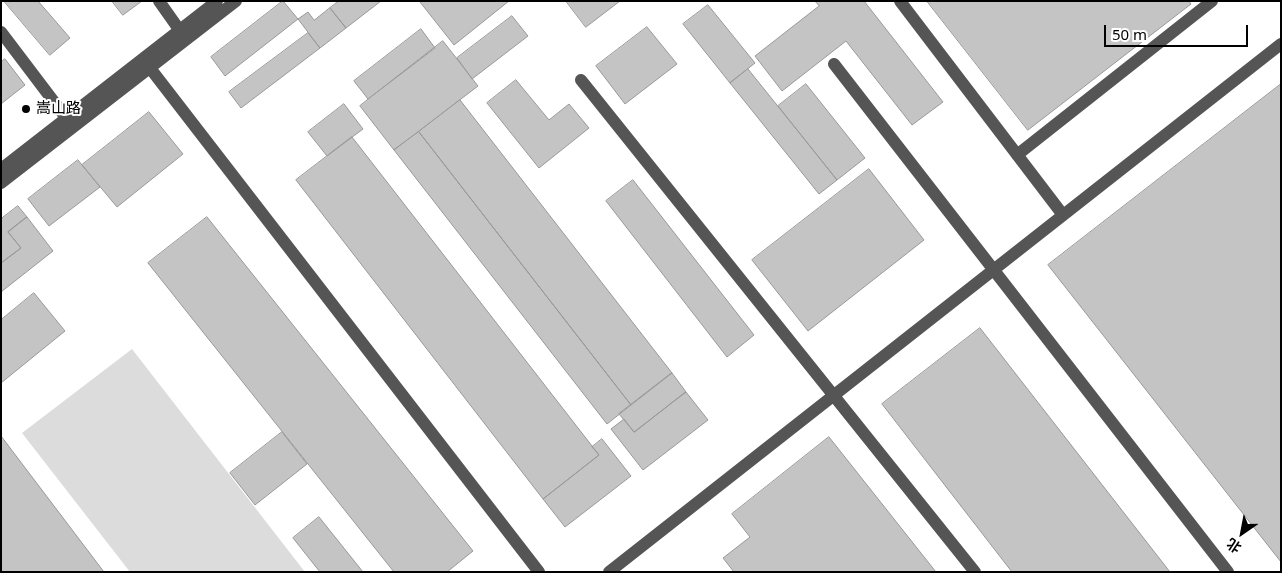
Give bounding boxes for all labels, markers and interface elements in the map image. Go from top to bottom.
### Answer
scale bar [1107,15,1251,47]
text: 50 m [1112,24,1147,44]
place label: 嵩山路 [36,100,81,118]
marker: 嵩山路 [20,103,32,115]
north arrow [1217,508,1267,558]
text: 北 [1223,534,1245,558]

